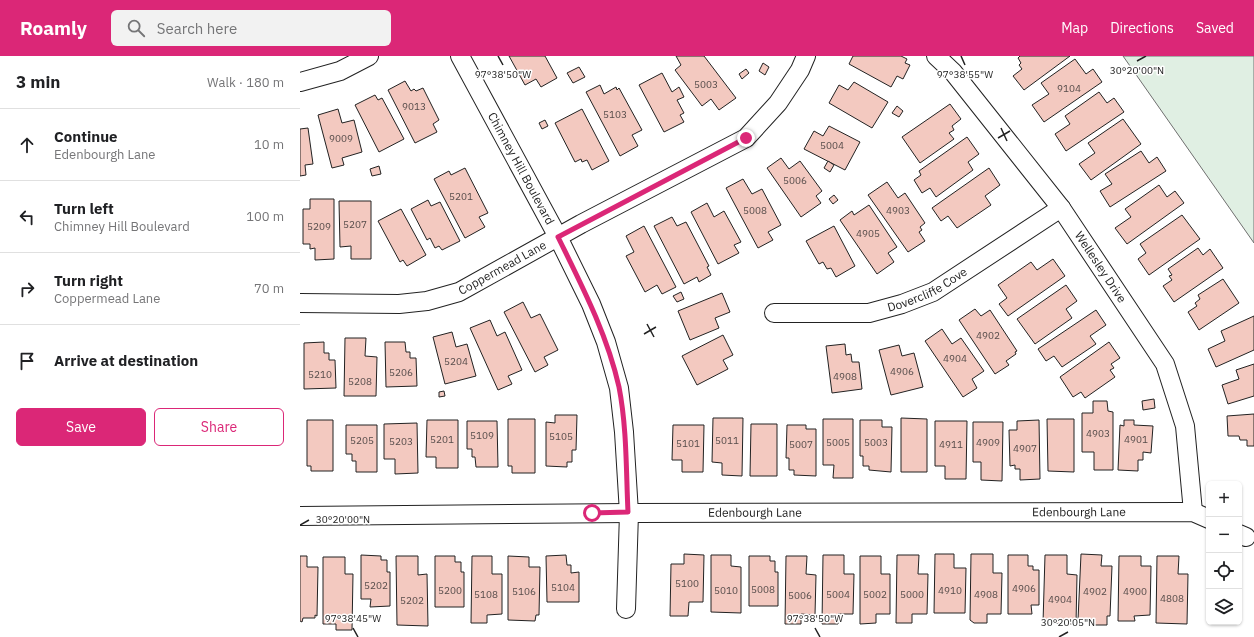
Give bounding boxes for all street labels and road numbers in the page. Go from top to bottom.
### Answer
street label: Chimney Hill Boulevard [485,110,558,227]
street label: Wellesley Drive [1072,228,1130,306]
street label: Coppermead Lane [455,237,549,298]
street label: Dovercliffe Cove [885,264,970,315]
street label: Edenbourgh Lane [1032,504,1126,519]
street label: Edenbourgh Lane [708,505,802,520]

